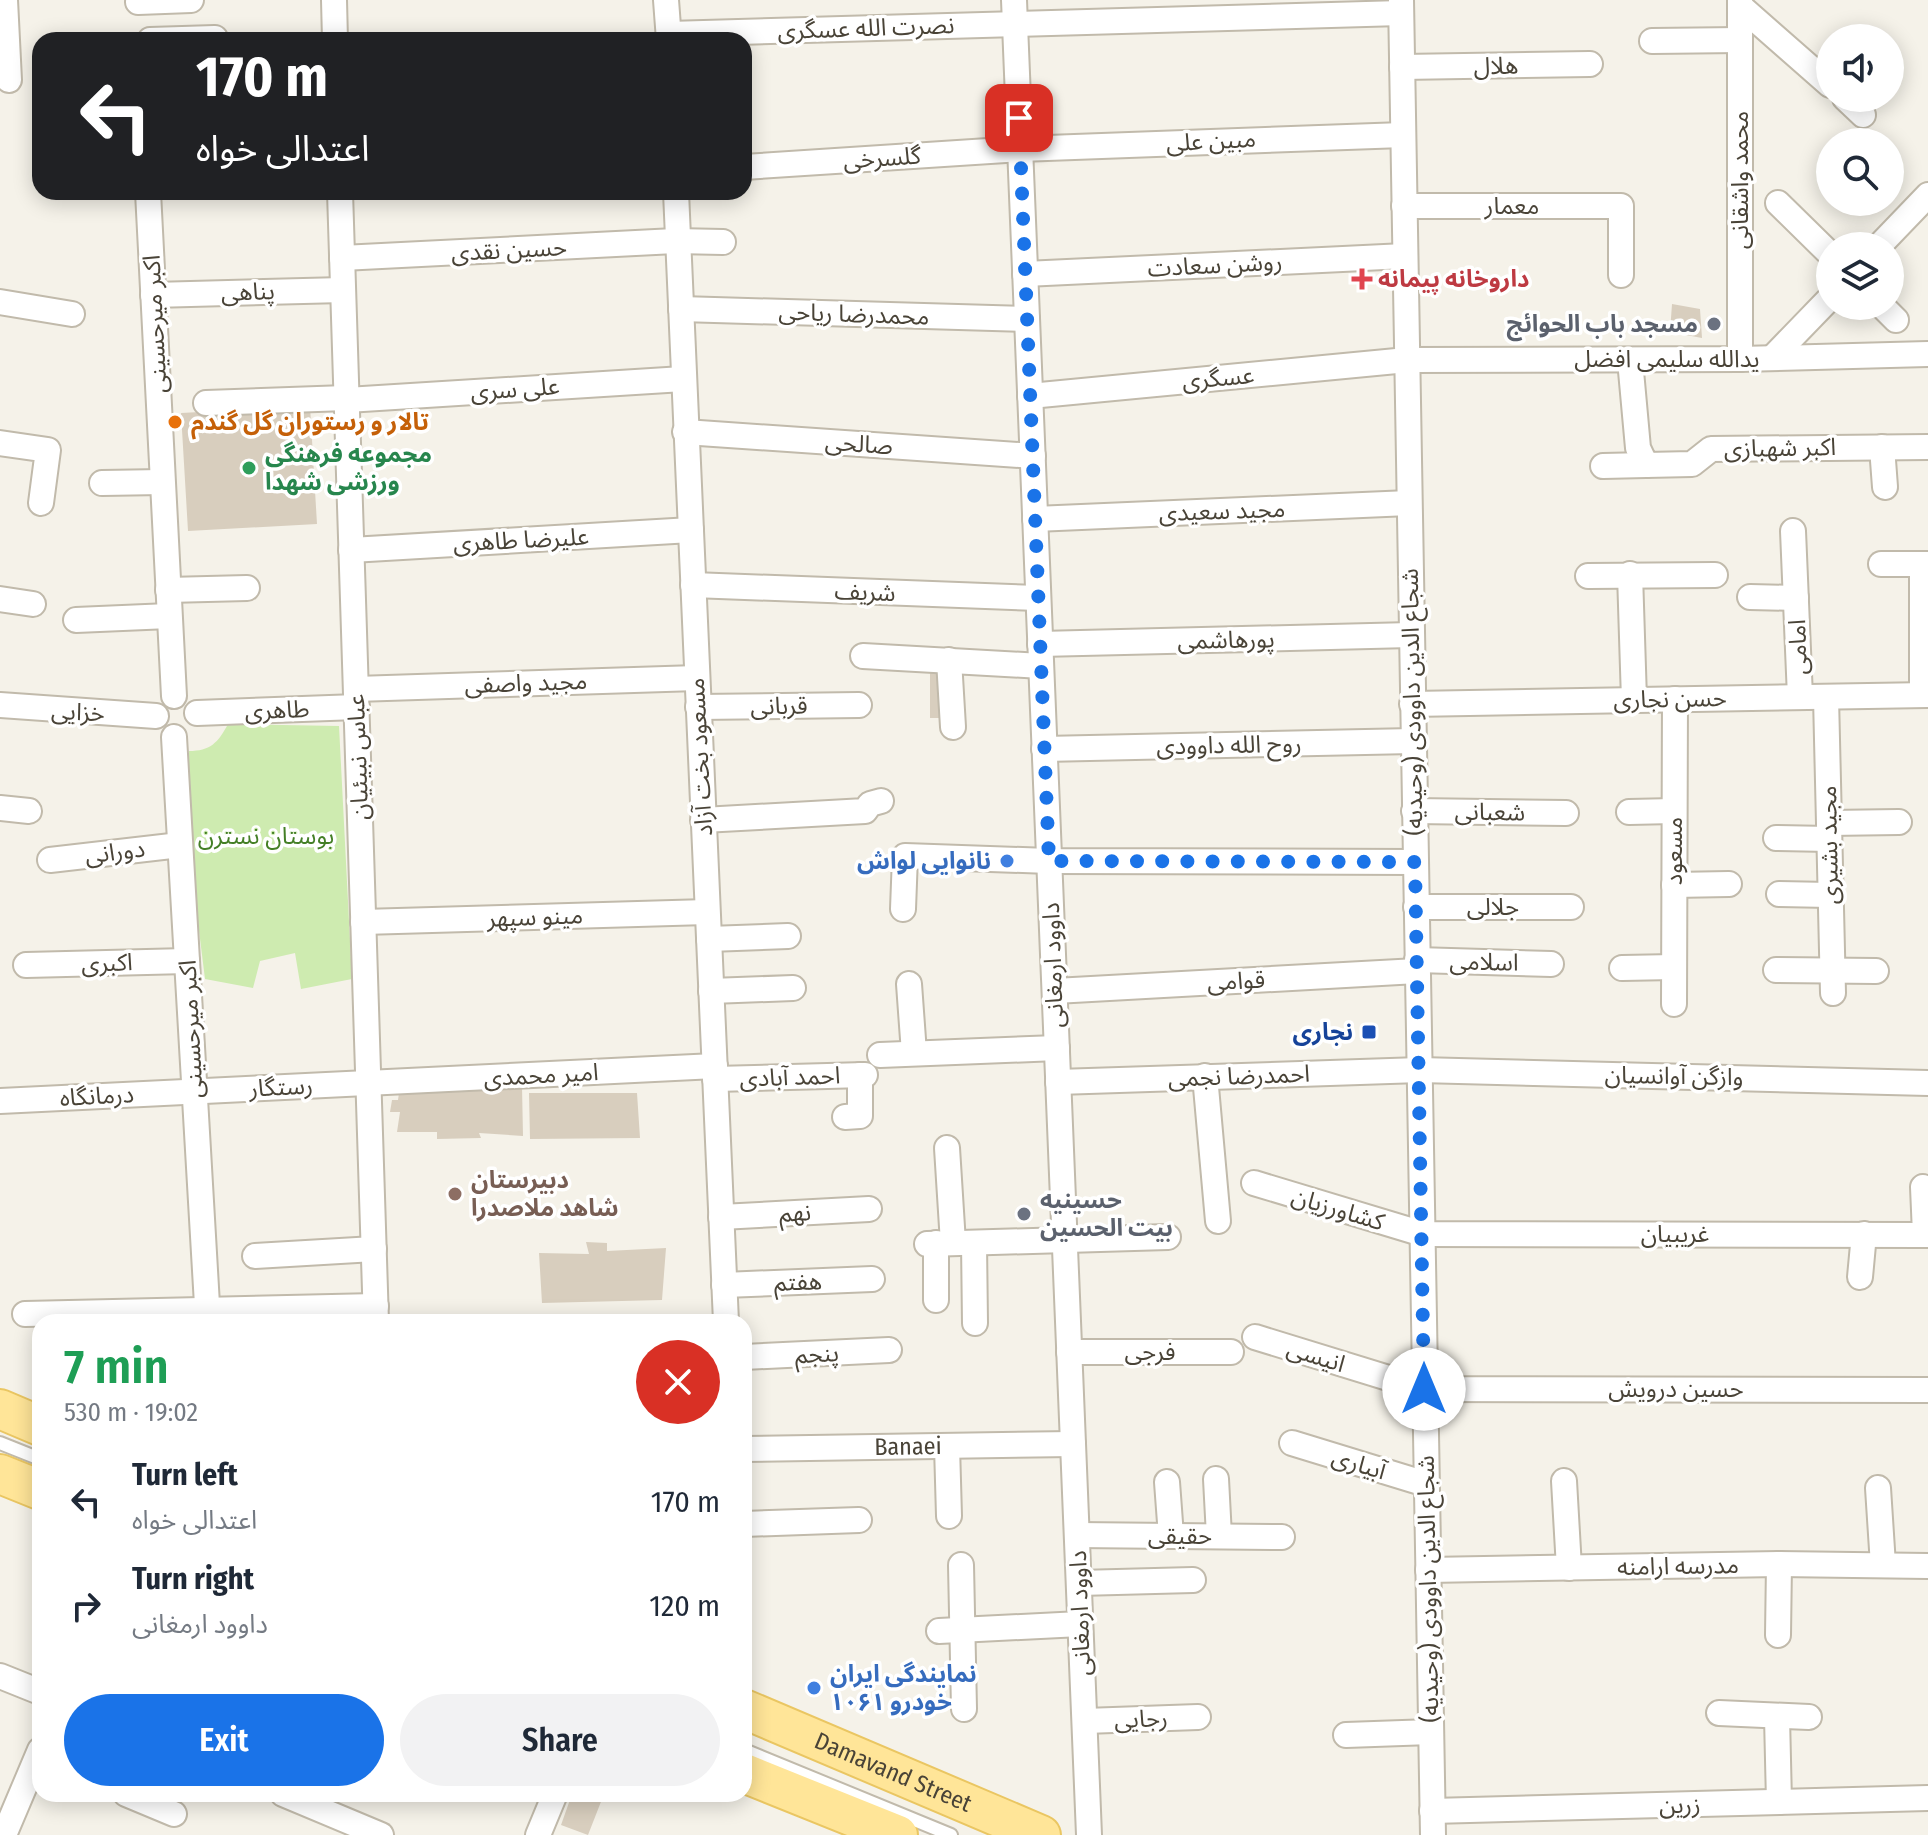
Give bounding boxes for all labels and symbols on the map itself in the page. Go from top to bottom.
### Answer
street label: نصرت الله عسگری [777,11,955,45]
street label: هلال [1473,52,1519,80]
pin [985,84,1053,152]
street label: محمد واشقانی [1726,111,1754,249]
street label: مبین علی [1165,125,1257,157]
street label: گلسرخی [842,141,923,175]
street label: معمار [1484,192,1539,220]
street label: حسین نقدی [450,233,568,267]
street label: روشن سعادت [1147,247,1283,283]
street label: اکبر میرحسینی [137,254,173,394]
place label: داروخانه پیمانه [1378,265,1529,295]
marker: داروخانه پیمانه [1353,270,1371,288]
street label: پناهی [221,277,275,308]
street label: محمدرضا ریاحی [778,297,930,331]
place label: مسجد باب الحوائج [1507,310,1698,342]
marker: مسجد باب الحوائج [1705,315,1723,333]
street label: یدالله سلیمی افضل [1574,345,1760,373]
street label: عسگری [1181,361,1255,395]
street label: علی سری [470,372,560,406]
place label: تالار و رستوران گل گندم [191,408,429,440]
marker: تالار و رستوران گل گندم [166,413,184,431]
street label: صالحی [824,428,894,460]
street label: اکبر شهبازی [1724,433,1836,463]
place label: مجموعه فرهنگی ورزشی شهدا [265,440,432,496]
marker: مجموعه فرهنگی ورزشی شهدا [240,459,258,477]
street label: مجید سعیدی [1158,495,1286,527]
street label: علیرضا طاهری [452,522,590,558]
street label: شجاع الدین داوودی (وحیدیه) [1396,568,1431,836]
street label: شریف [834,577,896,607]
street label: امامی [1783,619,1813,675]
street label: پورهاشمی [1177,625,1275,656]
street label: مجید واصفی [464,667,588,699]
street label: مسعود بخت آزاد [682,677,718,837]
street label: حسن نجاری [1613,684,1727,714]
street label: قربانی [750,692,808,720]
street label: عباس نبیئیان [342,693,374,821]
street label: طاهری [244,695,310,725]
street label: خزایی [51,697,105,727]
street label: روح الله داوودی [1156,730,1302,763]
street label: مجید بشیری [1814,785,1844,905]
street label: شعبانی [1454,797,1526,827]
street label: مسعود [1660,817,1688,885]
park label: بوستان نسترن [198,822,334,850]
street label: دورانی [83,834,147,870]
place label: نانوایی لواش [857,847,991,875]
marker: نانوایی لواش [998,852,1016,870]
street label: جلالی [1467,893,1519,921]
street label: مینو سپهر [485,901,584,934]
street label: داوود ارمغانی [1037,902,1069,1028]
street label: اسلامی [1449,947,1519,977]
street label: اکبری [81,948,133,978]
street label: اکبر میرحسینی [173,959,209,1099]
street label: قوامی [1206,966,1266,996]
place label: نجاری [1293,1018,1353,1046]
marker: نجاری [1360,1023,1378,1041]
street label: امیر محمدی [483,1058,599,1092]
street label: احمدرضا نجمی [1167,1060,1311,1092]
street label: احمد آبادی [739,1061,841,1093]
street label: وازگن آوانسیان [1604,1061,1744,1091]
street label: رستگار [247,1071,314,1103]
street label: درمانگاه [59,1080,135,1112]
place label: دبیرستان شاهد ملاصدرا [471,1166,619,1222]
street label: کشاورزیان [1288,1182,1389,1237]
marker: دبیرستان شاهد ملاصدرا [446,1185,464,1203]
place label: حسینیه بیت الحسین [1040,1186,1173,1242]
street label: نهم [778,1198,812,1231]
marker: حسینیه بیت الحسین [1015,1205,1033,1223]
street label: غریبیان [1641,1220,1709,1248]
street label: هفتم [773,1267,823,1300]
street label: انیسی [1284,1334,1348,1378]
street label: فرجی [1124,1338,1176,1366]
street label: پنجم [794,1339,840,1372]
position arrow [1382,1347,1466,1431]
street label: حسین درویش [1608,1375,1744,1403]
street label: Banaei [874,1432,942,1461]
street label: آبیاری [1329,1443,1390,1486]
street label: شجاع الدین داوودی (وحیدیه) [1412,1455,1447,1723]
street label: حقیقی [1148,1522,1212,1550]
street label: داوود ارمغانی [1064,1550,1096,1676]
street label: مدرسه ارامنه [1617,1551,1739,1581]
place label: نمایندگی ایران خودرو ۱۰۶۱ [830,1660,977,1716]
marker: نمایندگی ایران خودرو ۱۰۶۱ [805,1679,823,1697]
street label: رجایی [1114,1704,1168,1734]
street label: Damavand Street [810,1727,976,1818]
street label: زرین [1659,1791,1701,1819]

